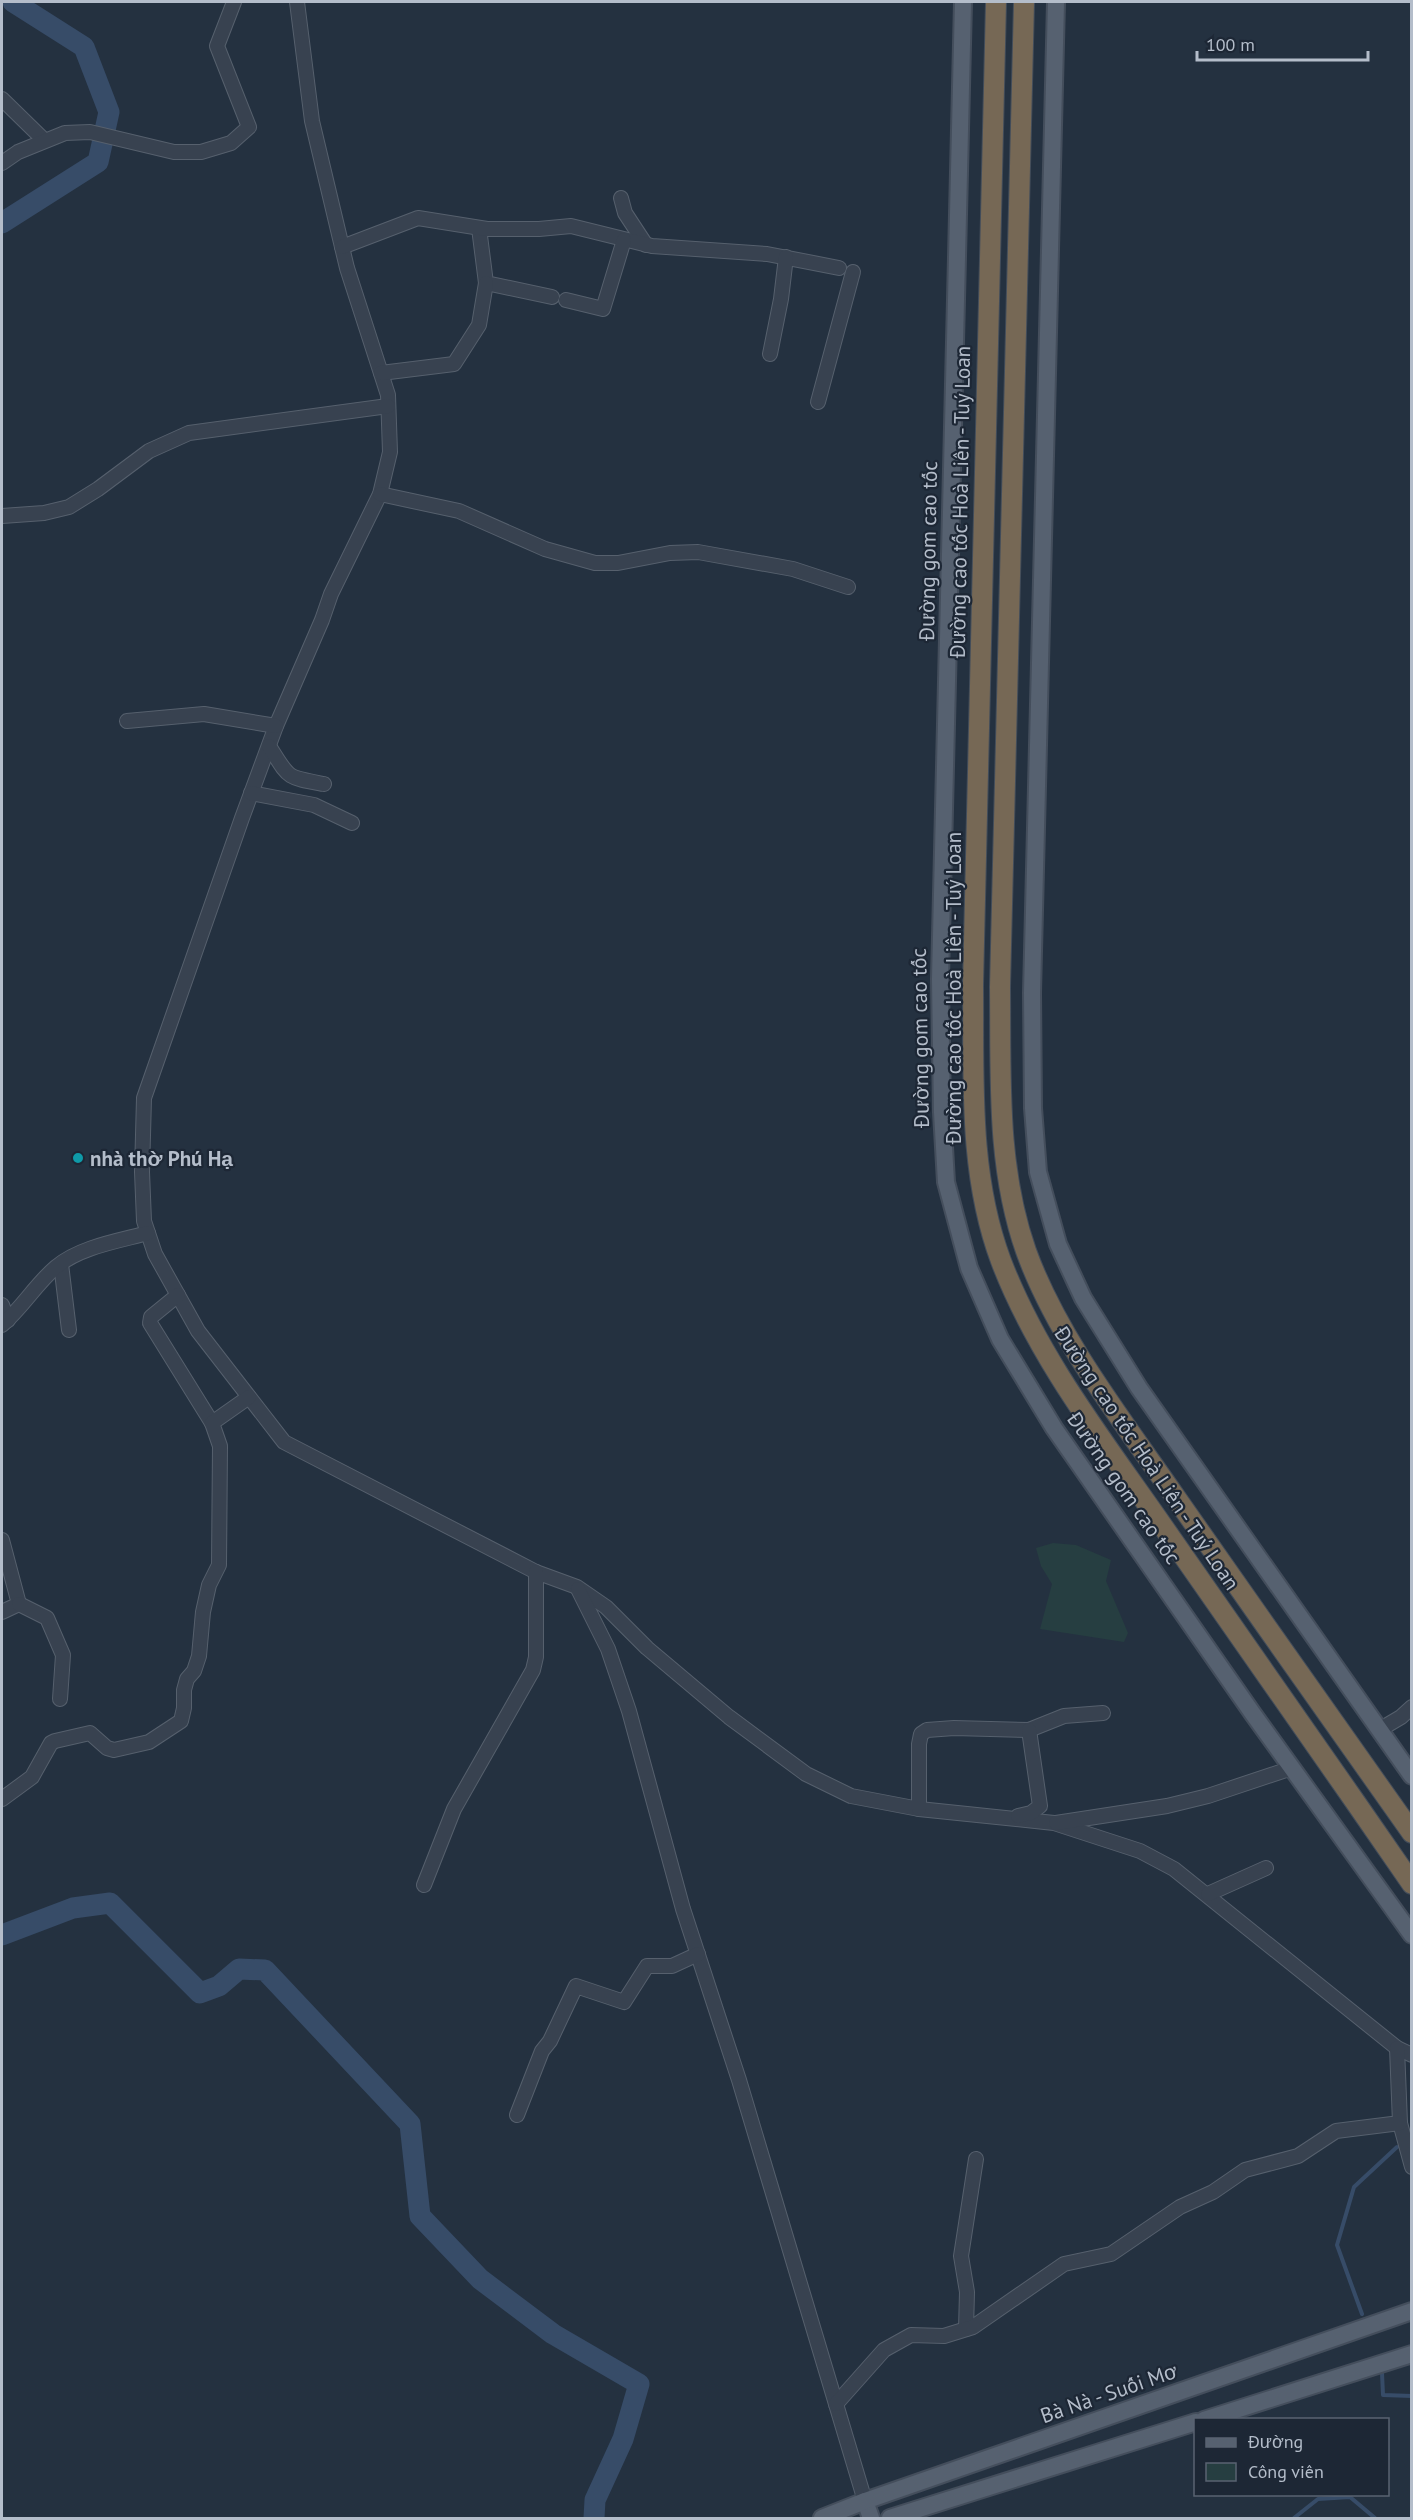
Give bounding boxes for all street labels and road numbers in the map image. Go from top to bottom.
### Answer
street label: Đường cao tốc Hoà Liên - Tuý Loan [944,346,976,659]
street label: Đường gom cao tốc [913,461,943,642]
street label: Đường cao tốc Hoà Liên - Tuý Loan [940,832,967,1145]
street label: Đường gom cao tốc [905,948,935,1129]
street label: Đường cao tốc Hoà Liên - Tuý Loan [1048,1320,1246,1595]
street label: Đường gom cao tốc [1061,1406,1187,1569]
street label: Bà Nà - Suối Mơ [1037,2357,1181,2429]

